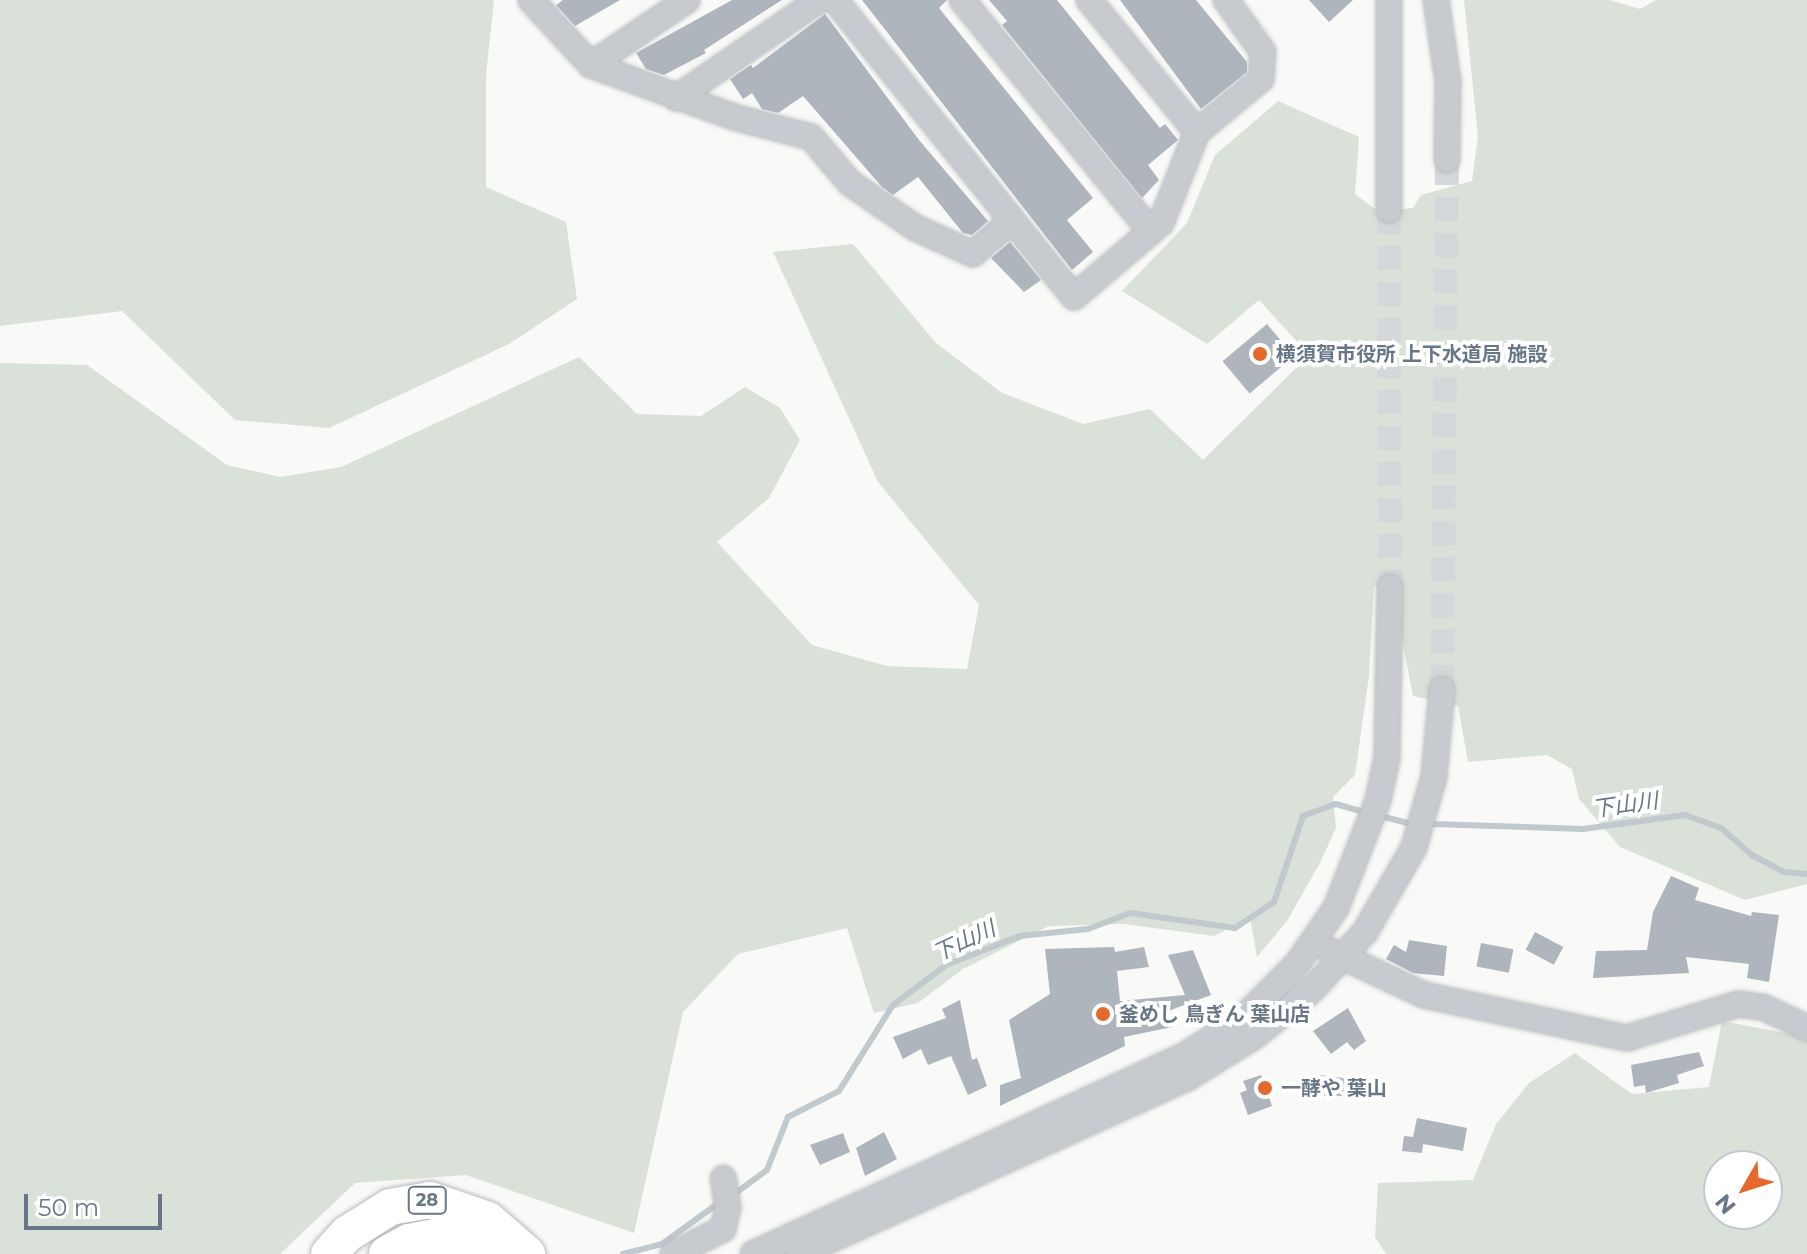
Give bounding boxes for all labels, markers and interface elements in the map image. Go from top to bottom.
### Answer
place label: 横須賀市役所 上下水道局 施設 [1276,342,1547,366]
marker: 横須賀市役所 上下水道局 施設 [1251,345,1269,363]
water label: 下山川 [1590,787,1660,823]
water label: 下山川 [929,915,999,967]
place label: 釜めし 鳥ぎん 葉山店 [1119,1002,1310,1026]
marker: 釜めし 鳥ぎん 葉山店 [1094,1005,1112,1023]
place label: 一酵や 葉山 [1281,1076,1387,1100]
marker: 一酵や 葉山 [1256,1079,1274,1097]
north arrow [1703,1150,1783,1230]
scale bar [28,1178,166,1228]
road number: 28 [407,1186,447,1214]
text: N [1709,1189,1742,1220]
text: 50 m [38,1193,99,1222]

